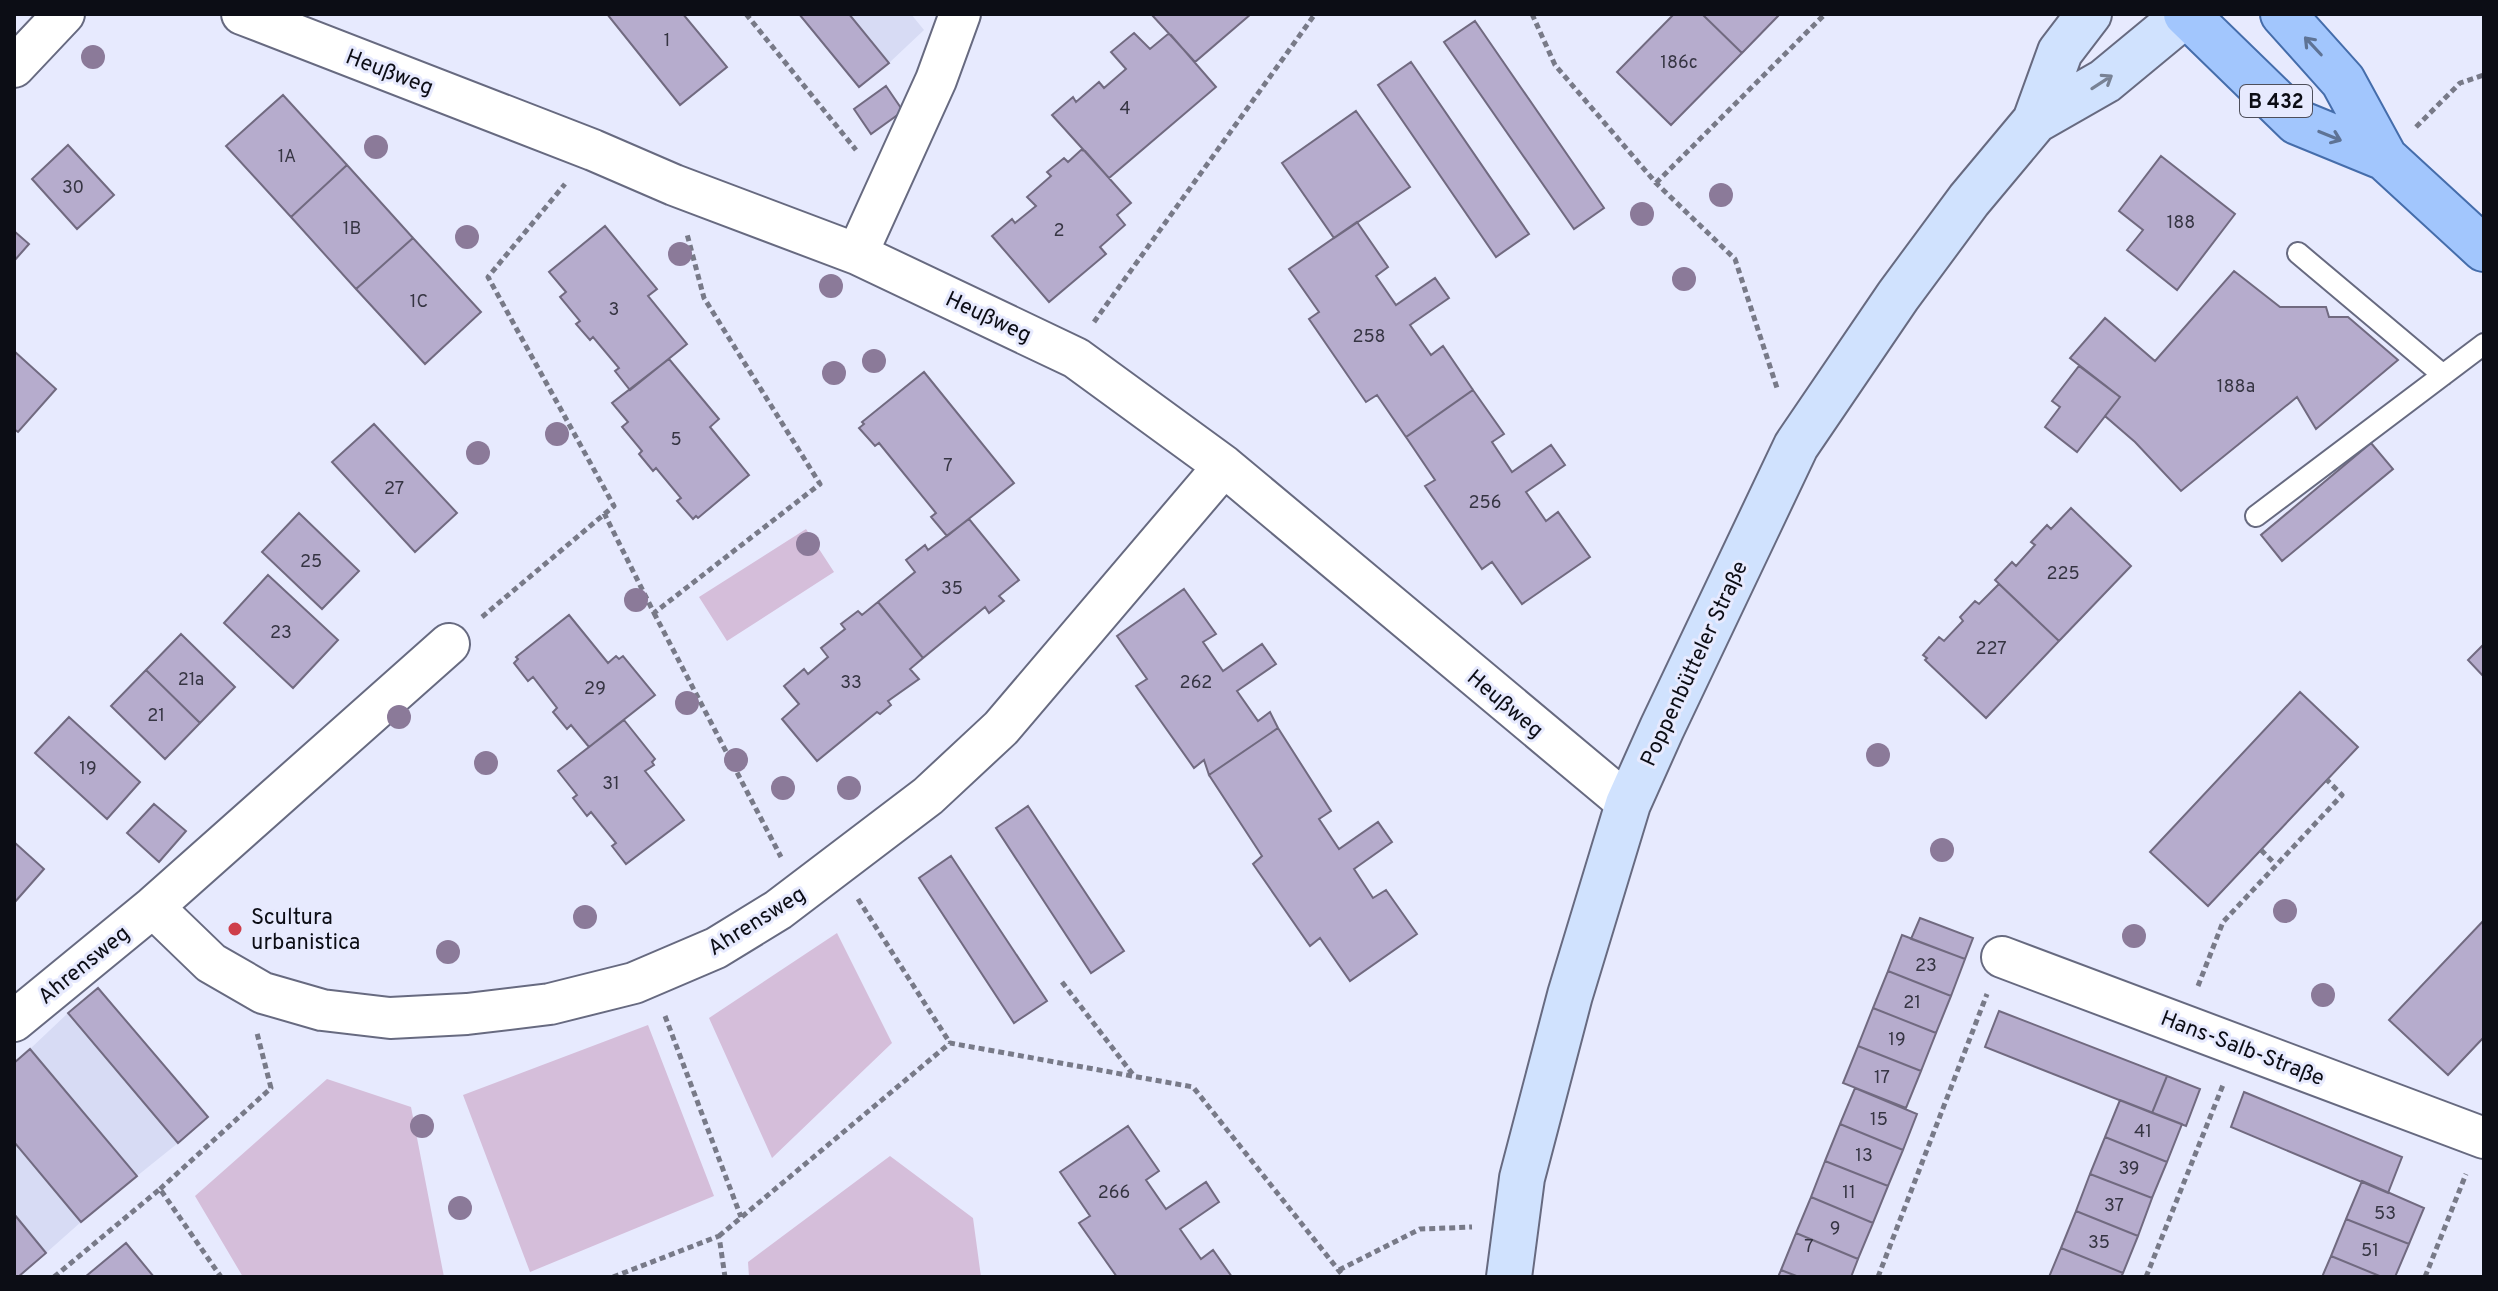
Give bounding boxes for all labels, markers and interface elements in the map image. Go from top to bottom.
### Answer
house number: 1 [664,30,670,53]
one-way arrow [2303,36,2322,56]
street label: Heußweg [341,44,437,102]
house number: 186c [1660,52,1698,75]
one-way arrow [2090,74,2113,90]
road number: B 432 [2240,85,2312,117]
house number: 4 [1119,98,1131,121]
one-way arrow [2317,129,2342,144]
house number: 1A [278,146,296,169]
house number: 30 [62,177,84,200]
house number: 188 [2167,212,2195,235]
house number: 1B [343,218,361,241]
house number: 2 [1053,220,1065,243]
street label: Heußweg [941,287,1035,350]
house number: 1C [410,291,428,314]
house number: 3 [609,299,619,322]
house number: 258 [1352,326,1386,349]
house number: 188a [2217,376,2255,399]
house number: 5 [670,429,682,452]
house number: 7 [943,455,953,478]
house number: 27 [384,478,404,501]
house number: 256 [1469,492,1501,515]
house number: 25 [300,551,322,574]
street label: Poppenbütteler Straße [1636,557,1755,771]
house number: 225 [2046,563,2080,586]
house number: 35 [941,578,963,601]
house number: 23 [270,622,292,645]
house number: 227 [1975,638,2007,661]
street label: Heußweg [1461,665,1548,745]
house number: 21a [178,669,204,692]
house number: 33 [840,672,862,695]
house number: 262 [1180,672,1212,695]
house number: 29 [584,678,606,701]
house number: 21 [147,705,165,728]
house number: 19 [79,758,97,781]
house number: 31 [602,773,620,796]
street label: Ahrensweg [703,881,811,963]
place label: Scultura urbanistica [251,905,360,957]
marker: Scultura urbanistica [226,920,244,938]
street label: Ahrensweg [33,921,136,1011]
house number: 23 [1915,955,1937,978]
house number: 21 [1903,992,1921,1015]
street label: Hans-Salb-Straße [2156,1006,2328,1093]
house number: 19 [1888,1029,1906,1052]
house number: 17 [1874,1067,1890,1090]
house number: 15 [1870,1109,1888,1132]
house number: 41 [2134,1121,2152,1144]
house number: 13 [1855,1145,1873,1168]
house number: 39 [2118,1158,2140,1181]
house number: 266 [1098,1182,1130,1205]
house number: 11 [1842,1182,1856,1205]
house number: 37 [2104,1195,2124,1218]
house number: 53 [2374,1203,2396,1226]
house number: 9 [1830,1218,1840,1241]
house number: 35 [2088,1232,2110,1255]
house number: 7 [1804,1236,1814,1259]
house number: 51 [2361,1240,2379,1263]

